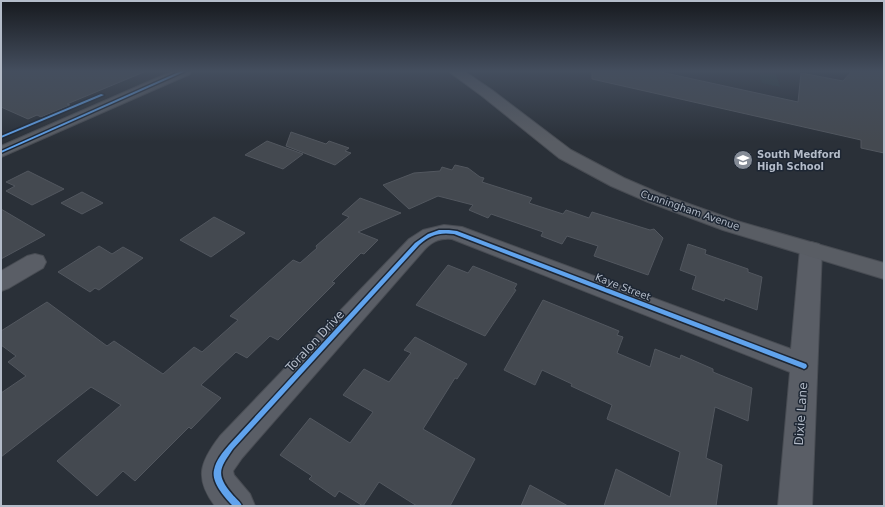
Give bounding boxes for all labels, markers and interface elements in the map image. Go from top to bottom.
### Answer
school or university icon: South Medford High School [732,149,754,171]
place label: South Medford High School [757,149,841,172]
street label: Cunningham Avenue [639,188,741,232]
street label: Kaye Street [594,271,652,303]
street label: Toralon Drive [282,307,347,375]
street label: Dixie Lane [792,382,810,446]

